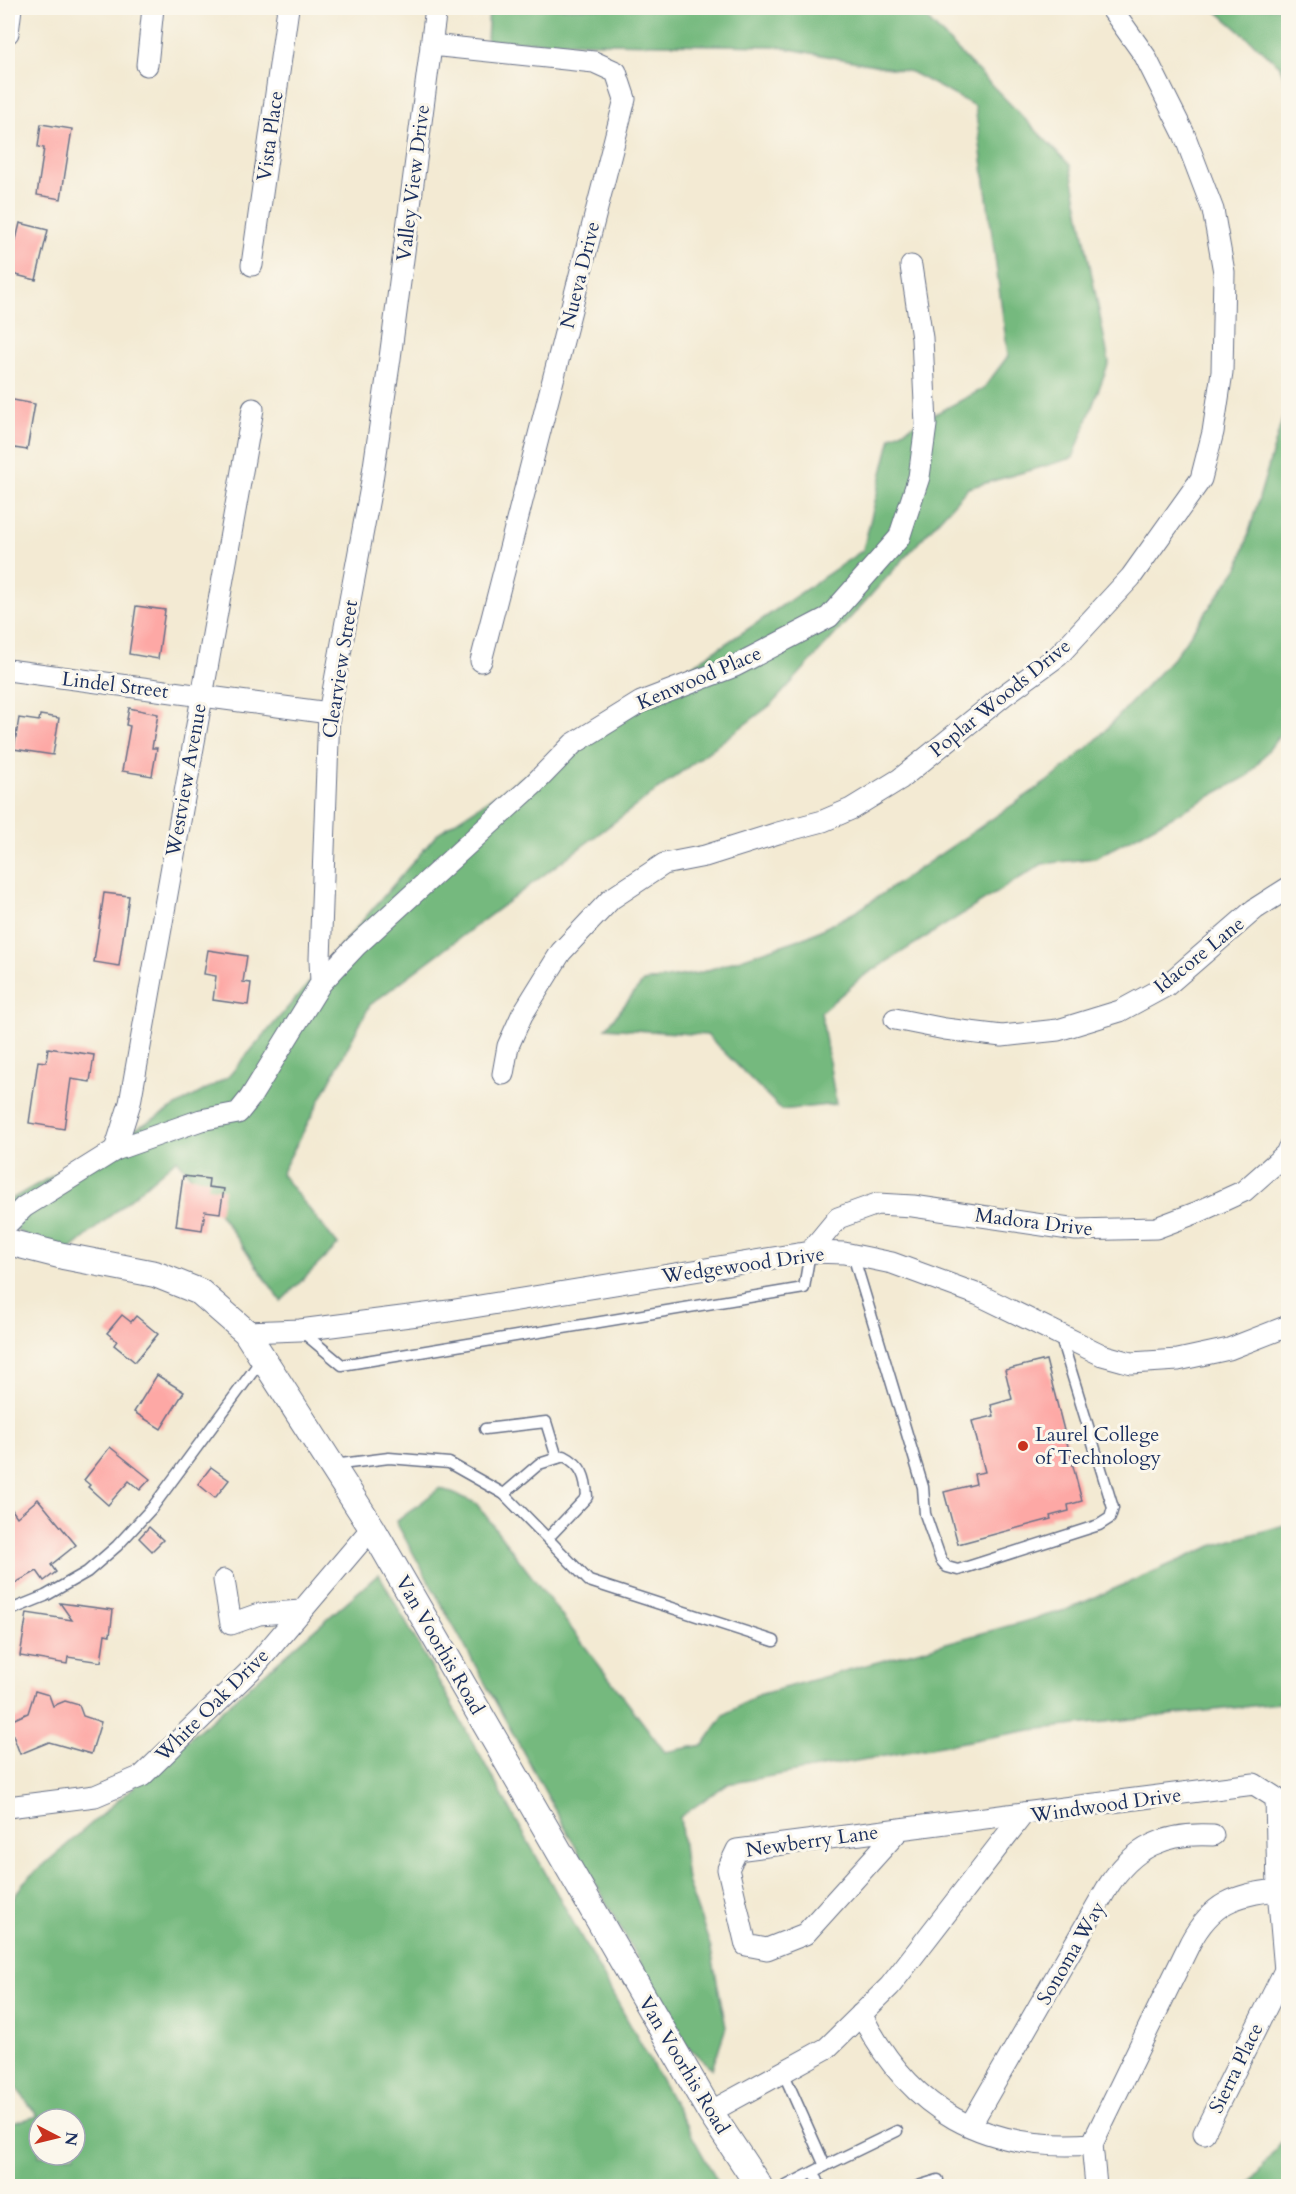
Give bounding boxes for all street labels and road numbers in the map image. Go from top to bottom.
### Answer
street label: Vista Place [250,89,290,183]
street label: Valley View Drive [390,103,436,263]
street label: Nueva Drive [554,219,606,331]
street label: Clearview Street [316,597,364,740]
street label: Poplar Woods Drive [924,633,1076,763]
street label: Kenwood Place [633,640,765,716]
street label: Lindel Street [60,665,171,705]
street label: Westview Avenue [159,701,213,860]
street label: Idacore Lane [1148,910,1250,1000]
street label: Madora Drive [973,1201,1095,1243]
street label: Wedgewood Drive [659,1240,826,1290]
street label: Van Voorhis Road [389,1571,491,1720]
street label: White Oak Drive [149,1642,275,1768]
street label: Windwood Drive [1028,1781,1183,1829]
street label: Newberry Lane [744,1818,880,1864]
street label: Sonoma Way [1031,1896,1112,2010]
street label: Van Voorhis Road [632,1991,736,2139]
street label: Sierra Place [1203,2018,1269,2118]

